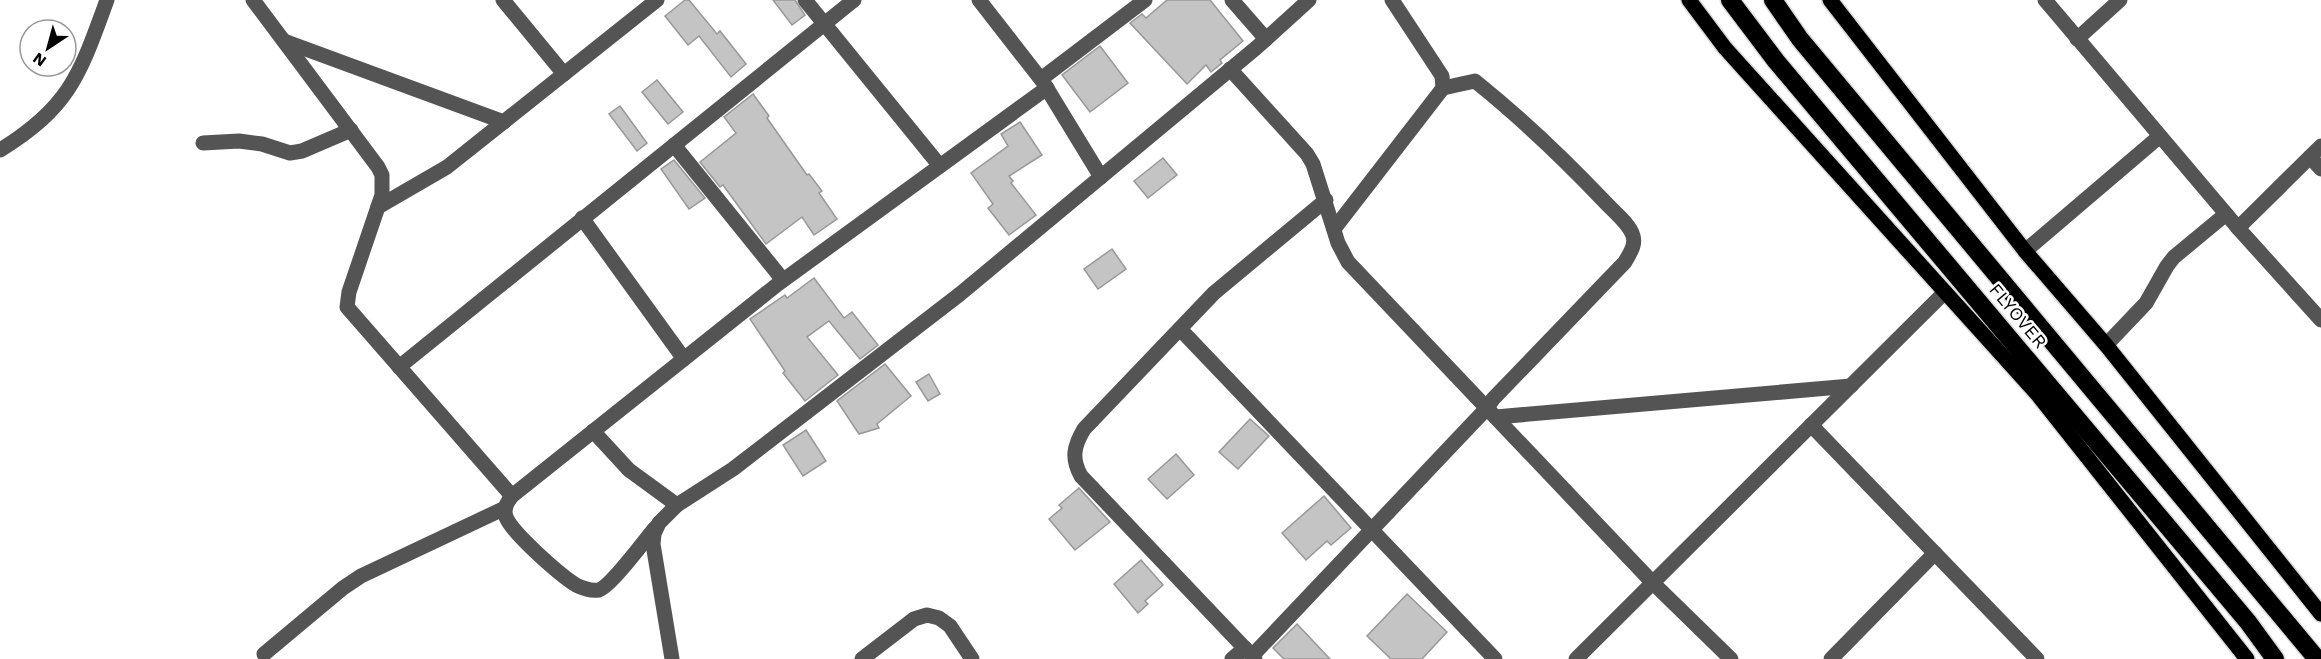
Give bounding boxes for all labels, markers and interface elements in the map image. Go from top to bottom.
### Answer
north arrow [18,18,78,78]
text: N [29,49,50,71]
street label: FLYOVER [1985,279,2051,352]

